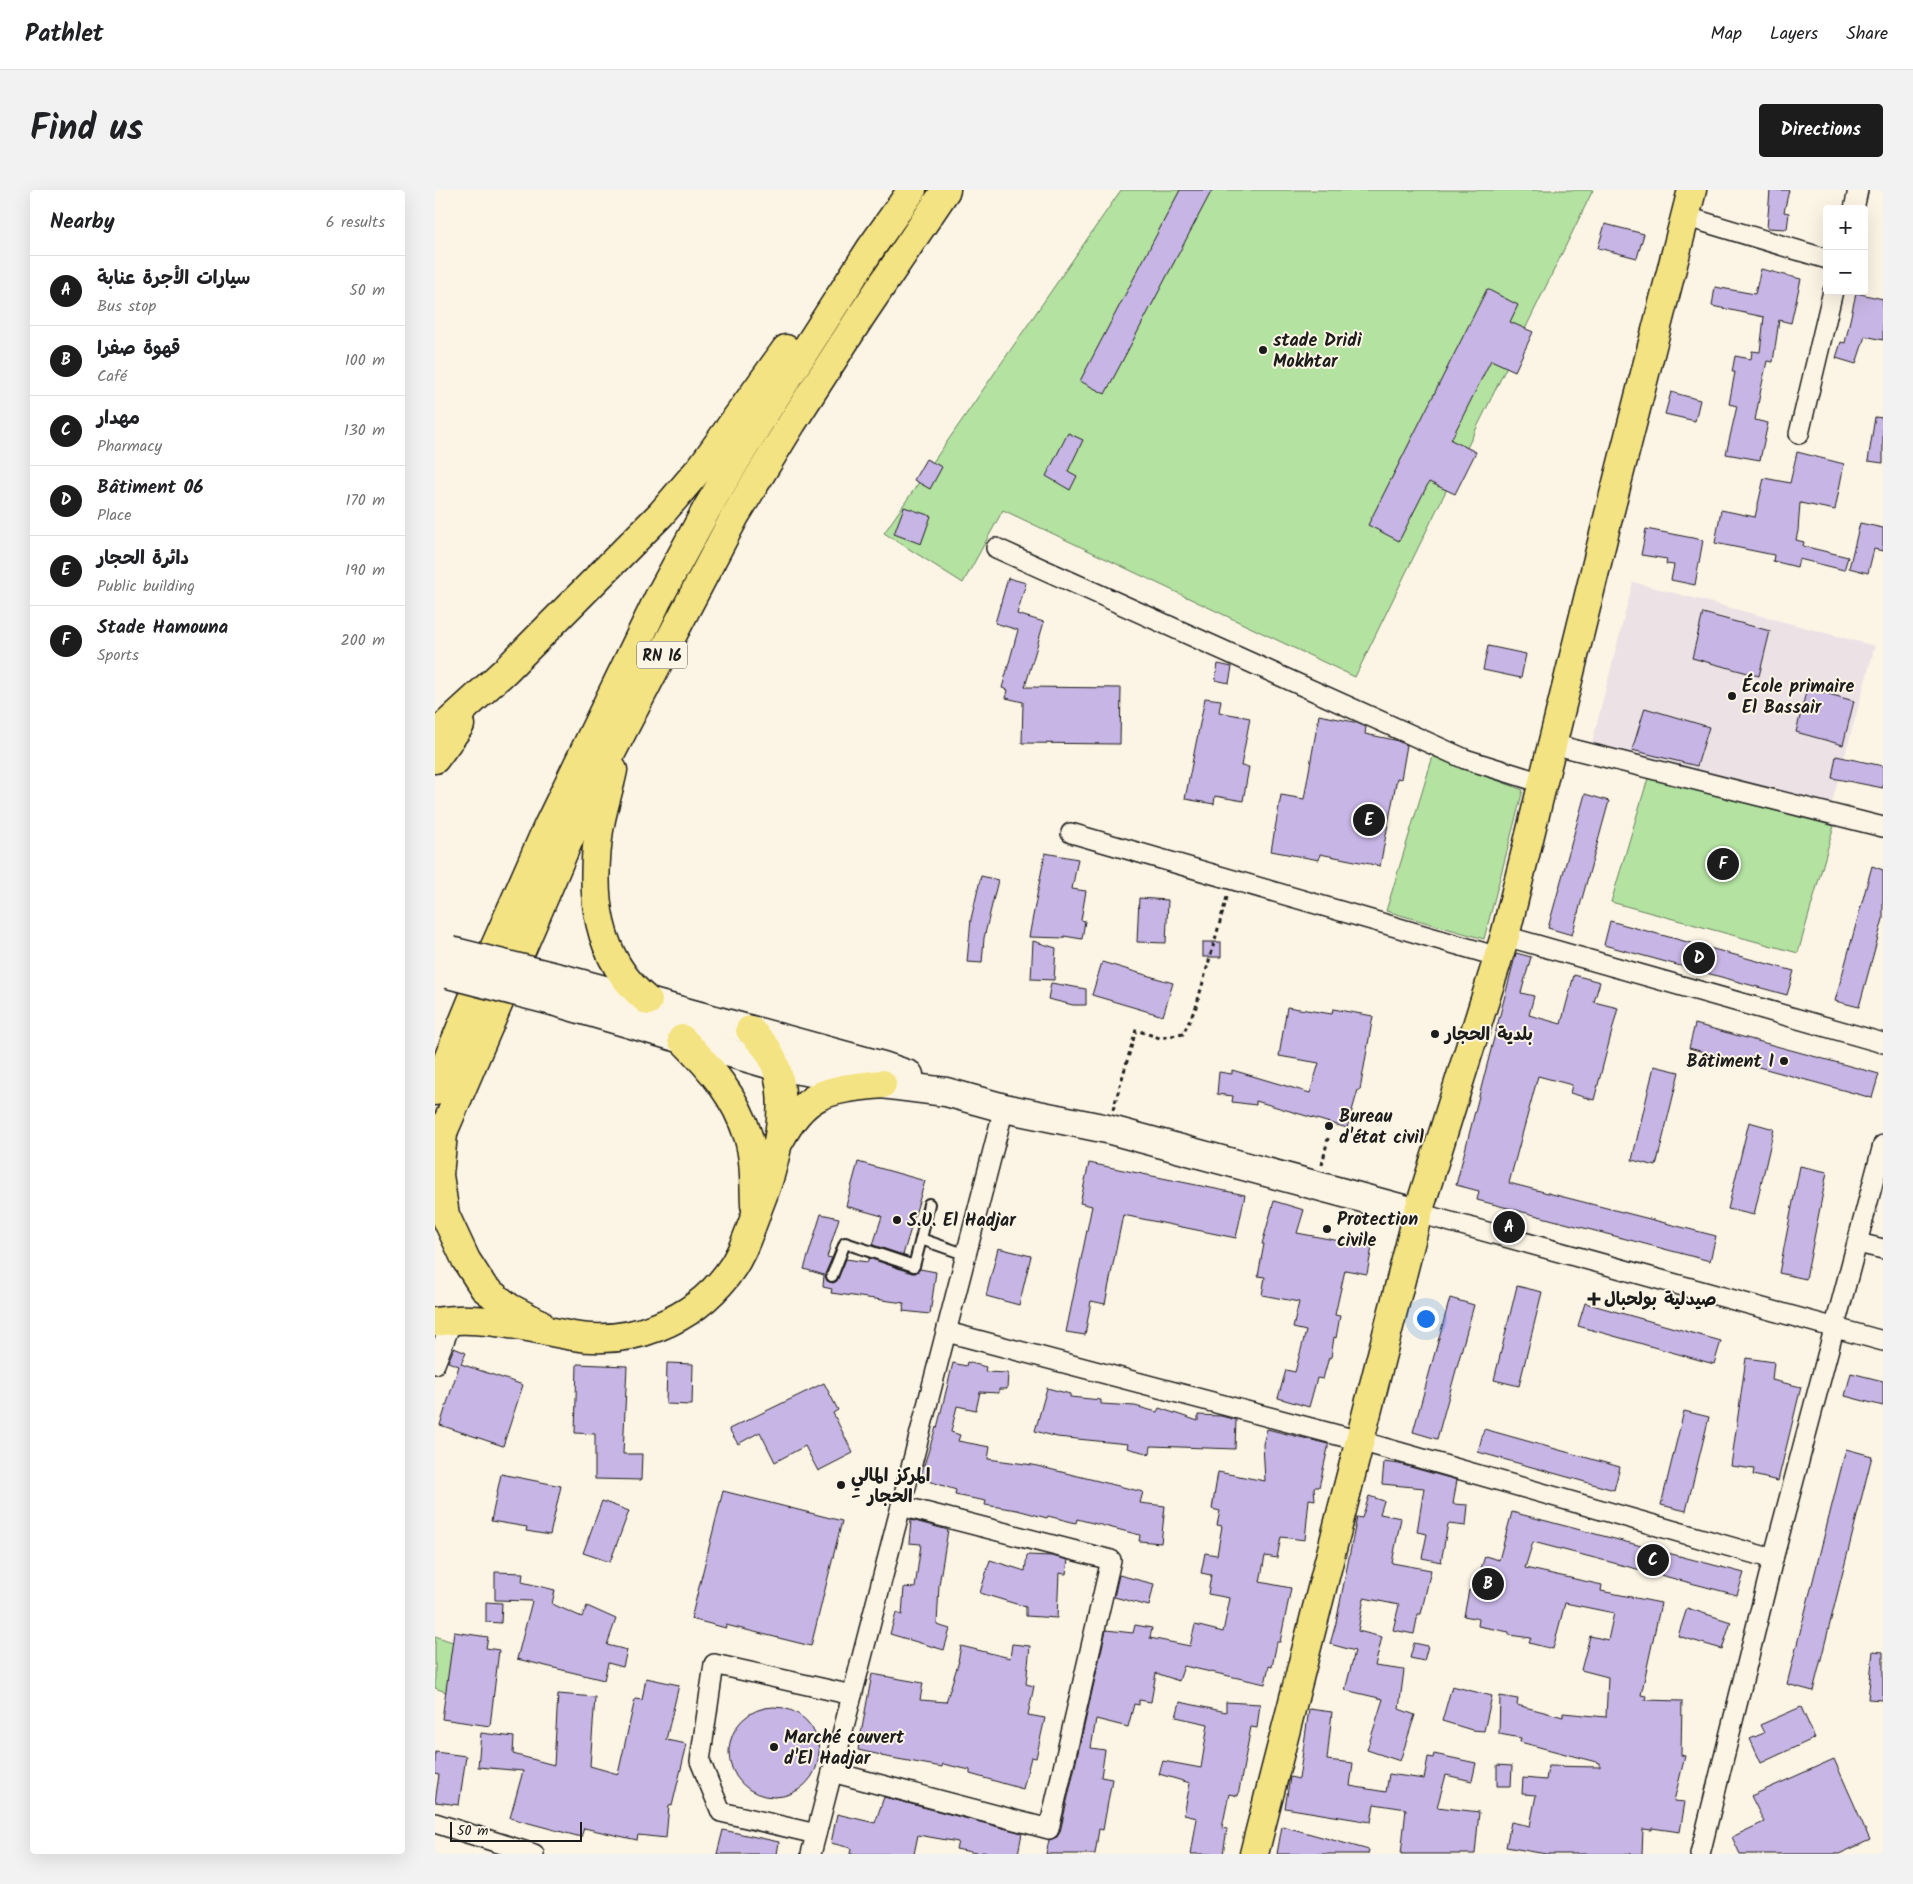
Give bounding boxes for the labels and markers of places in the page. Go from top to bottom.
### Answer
place label: stade Dridi Mokhtar [1273,327,1362,377]
marker: stade Dridi Mokhtar [1257,344,1269,356]
place label: École primaire El Bassair [1742,673,1854,723]
marker: École primaire El Bassair [1726,690,1738,702]
pin: E [1353,801,1385,839]
pin: F [1707,845,1739,883]
pin: D [1683,939,1715,977]
place label: بلدية الحجار [1443,1021,1533,1050]
marker: بلدية الحجار [1429,1028,1441,1040]
place label: Bâtiment I [1687,1048,1774,1077]
marker: Bâtiment I [1778,1055,1790,1067]
place label: Bureau d'état civil [1339,1103,1424,1153]
marker: Bureau d'état civil [1323,1120,1335,1132]
place label: Protection civile [1337,1206,1418,1256]
place label: S.U. El Hadjar [907,1207,1017,1236]
pin: A [1493,1208,1525,1246]
marker: S.U. El Hadjar [891,1214,903,1226]
marker: Protection civile [1321,1223,1333,1235]
place label: صيدلية بولحبال [1604,1286,1717,1315]
marker: صيدلية بولحبال [1588,1293,1600,1305]
place label: المركز المالي - الحجار [851,1462,930,1512]
marker: المركز المالي - الحجار [835,1479,847,1491]
pin: C [1637,1541,1669,1579]
pin: B [1472,1565,1504,1603]
place label: Marché couvert d'El Hadjar [784,1724,905,1774]
marker: Marché couvert d'El Hadjar [768,1741,780,1753]

